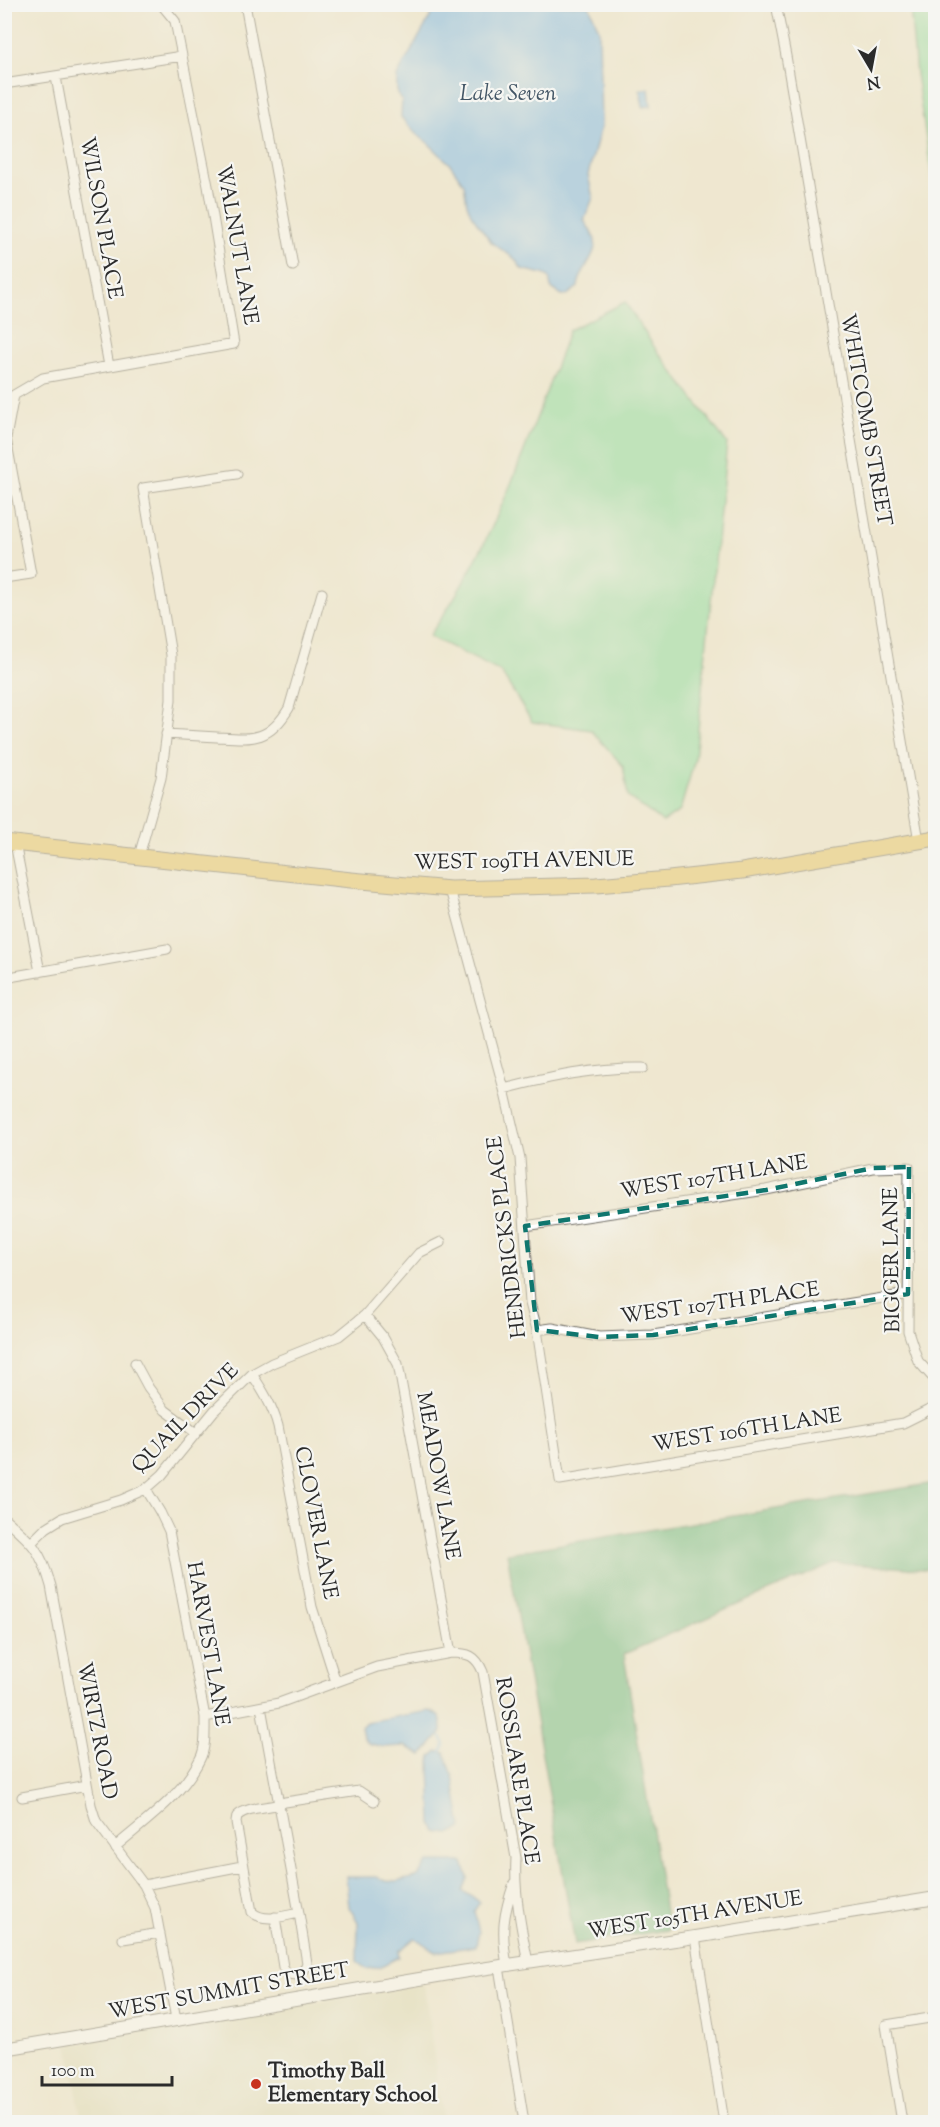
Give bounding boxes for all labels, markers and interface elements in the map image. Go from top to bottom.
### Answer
north arrow [841,39,901,99]
text: N [865,69,881,94]
water label: Lake Seven [460,79,557,111]
street label: WILSON PLACE [71,134,129,302]
street label: WALNUT LANE [207,162,265,328]
street label: WHITCOMB STREET [832,311,899,529]
street label: WEST 109TH AVENUE [414,845,635,879]
street label: HENDRICKS PLACE [481,1134,535,1340]
street label: WEST 107TH LANE [618,1148,810,1208]
street label: BIGGER LANE [877,1187,909,1333]
street label: WEST 107TH PLACE [619,1275,822,1333]
street label: QUAIL DRIVE [126,1357,247,1481]
street label: MEADOW LANE [407,1390,467,1563]
street label: WEST 106TH LANE [650,1401,844,1461]
street label: CLOVER LANE [285,1444,345,1602]
street label: HARVEST LANE [178,1559,236,1729]
street label: WIRTZ ROAD [68,1660,124,1802]
street label: ROSSLARE PLACE [486,1675,546,1867]
street label: WEST 105TH AVENUE [585,1884,805,1948]
street label: WEST SUMMIT STREET [106,1956,352,2028]
scale bar [42,2049,172,2087]
place label: Timothy Ball Elementary School [268,2057,438,2111]
text: 100 m [51,2059,95,2085]
marker: Timothy Ball Elementary School [249,2077,263,2091]

